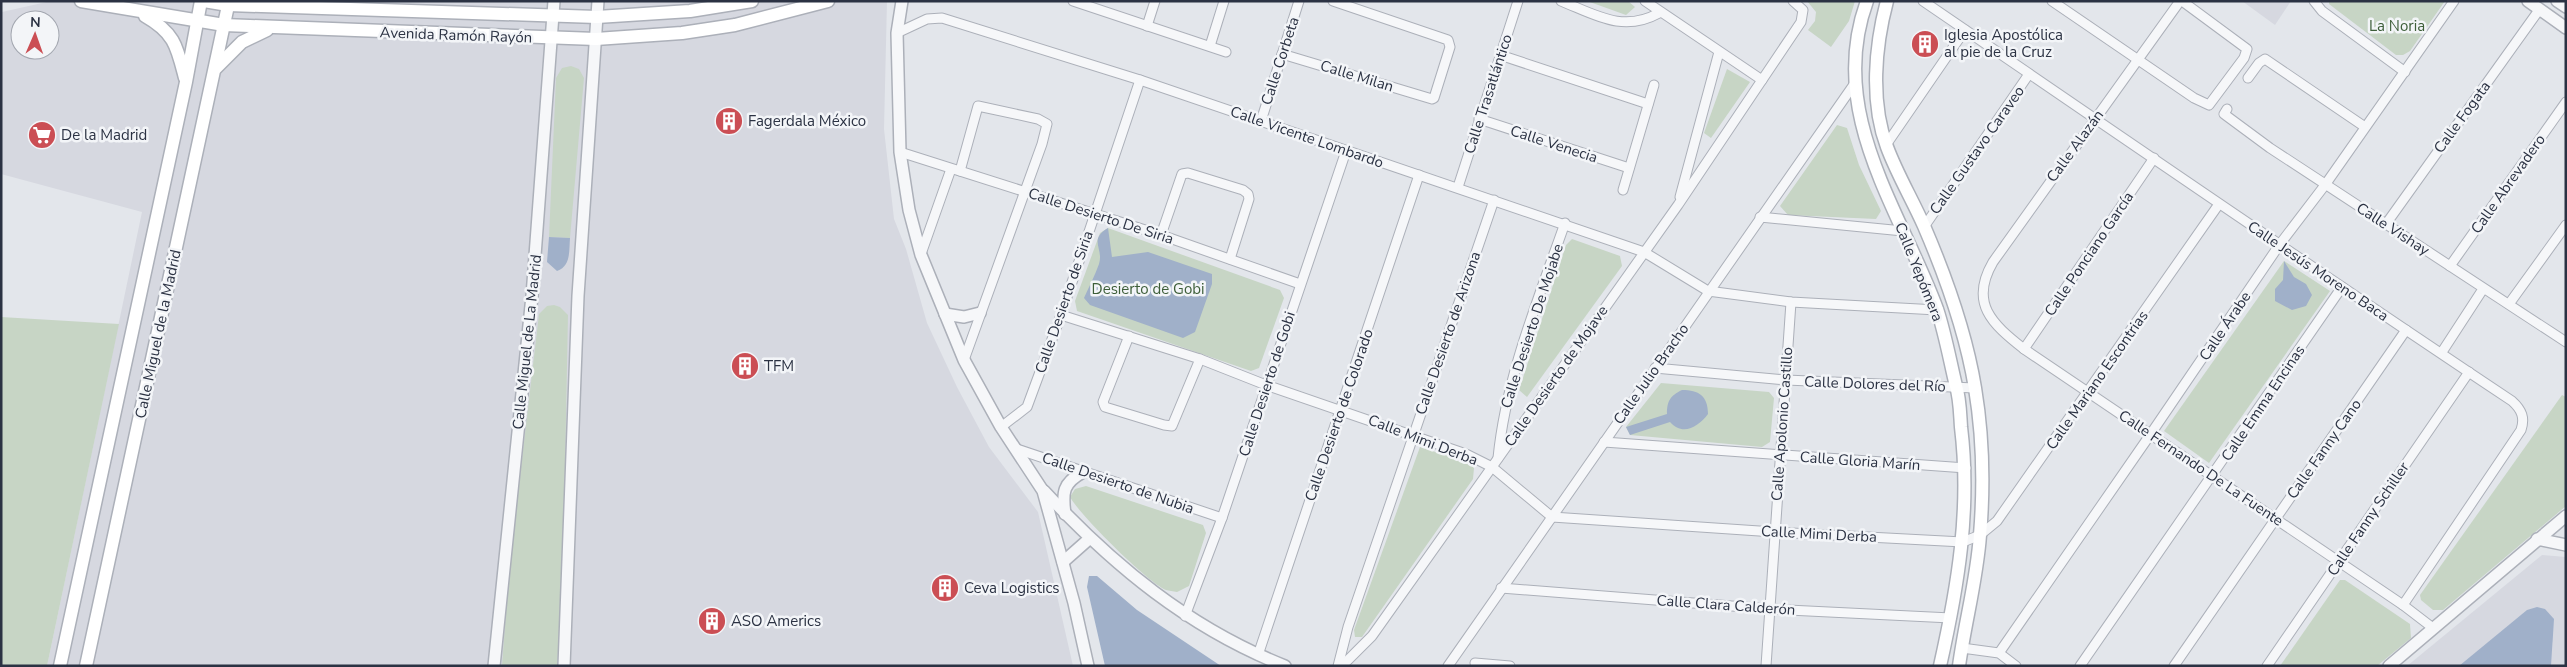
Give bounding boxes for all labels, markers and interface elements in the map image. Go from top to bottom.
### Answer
north arrow [10,10,60,60]
text: N [30,13,41,32]
street label: Calle Corbeta [1256,14,1304,108]
park label: La Noria [2369,16,2425,36]
street label: Avenida Ramón Rayón [379,22,533,48]
place label: Iglesia Apostólica al pie de la Cruz [1944,25,2063,62]
building icon: Iglesia Apostólica al pie de la Cruz [1910,29,1940,59]
street label: Calle Trasatlántico [1459,32,1517,156]
street label: Calle Milan [1318,55,1396,97]
street label: Calle Fogata [2429,77,2495,157]
street label: Calle Gustavo Caraveo [1925,82,2029,218]
street label: Calle Vicente Lombardo [1228,101,1386,173]
building icon: Fagerdala México [714,106,744,136]
street label: Calle Alazán [2042,106,2108,186]
place label: Fagerdala México [748,111,866,131]
supermarket icon: De la Madrid [27,120,57,150]
street label: Calle Venecia [1508,120,1600,168]
place label: De la Madrid [61,125,147,145]
street label: Calle Abrevadero [2466,130,2550,238]
street label: Calle Desierto De Siria [1026,183,1176,249]
street label: Calle Ponciano García [2040,188,2138,320]
street label: Calle Vishay [2353,198,2434,260]
street label: Calle Jesús Moreno Baca [2244,216,2392,326]
street label: Calle Yepómera [1890,219,1948,325]
street label: Calle Desierto de Siria [1030,228,1098,376]
street label: Calle Desierto De Mojabe [1496,241,1568,411]
street label: Calle Miguel de la Madrid [130,248,186,420]
street label: Calle Desierto de Arizona [1411,249,1485,417]
street label: Calle Miguel de La Madrid [508,253,546,431]
park label: Desierto de Gobi [1092,279,1204,299]
street label: Calle Árabe [2195,288,2255,364]
street label: Calle Desierto de Mojave [1500,301,1612,451]
street label: Calle Mariano Escontrias [2041,306,2153,454]
street label: Calle Desierto de Gobi [1234,309,1300,459]
street label: Calle Julio Bracho [1609,320,1693,428]
street label: Calle Desierto de Colorado [1300,326,1378,504]
street label: Calle Emma Encinas [2217,341,2309,465]
street label: Calle Apolonio Castillo [1767,346,1797,502]
building icon: TFM [730,351,760,381]
place label: TFM [764,356,794,376]
street label: Calle Dolores del Río [1804,372,1946,396]
street label: Calle Fanny Cano [2282,395,2366,503]
street label: Calle Fernando De La Fuente [2115,405,2287,531]
street label: Calle Mimi Derba [1365,410,1481,470]
street label: Calle Gloria Marín [1799,447,1921,475]
street label: Calle Desierto de Nubia [1039,448,1197,518]
street label: Calle Fanny Schiller [2322,458,2414,580]
street label: Calle Mimi Derba [1761,521,1877,547]
building icon: Ceva Logistics [930,573,960,603]
place label: Ceva Logistics [964,578,1060,598]
street label: Calle Clara Calderón [1656,590,1796,620]
building icon: ASO Americs [697,606,727,636]
place label: ASO Americs [731,611,821,631]

